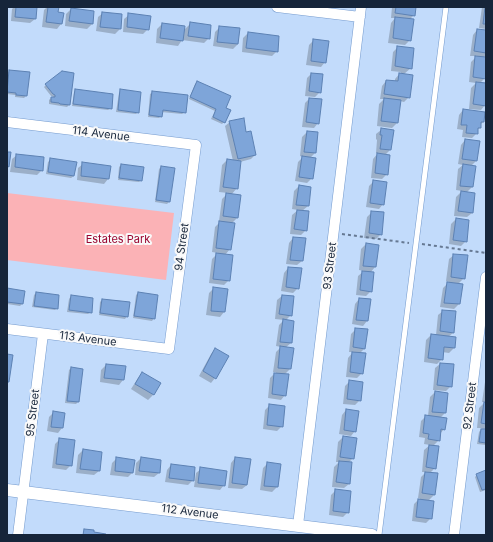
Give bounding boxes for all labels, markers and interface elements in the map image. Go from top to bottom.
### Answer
street label: 114 Avenue [72,124,130,144]
street label: 94 Street [172,222,192,272]
park label: Estates Park [86,233,150,247]
street label: 93 Street [321,241,339,291]
street label: 113 Avenue [59,329,117,349]
street label: 92 Street [461,382,479,430]
street label: 95 Street [24,389,42,437]
street label: 112 Avenue [161,502,219,522]

